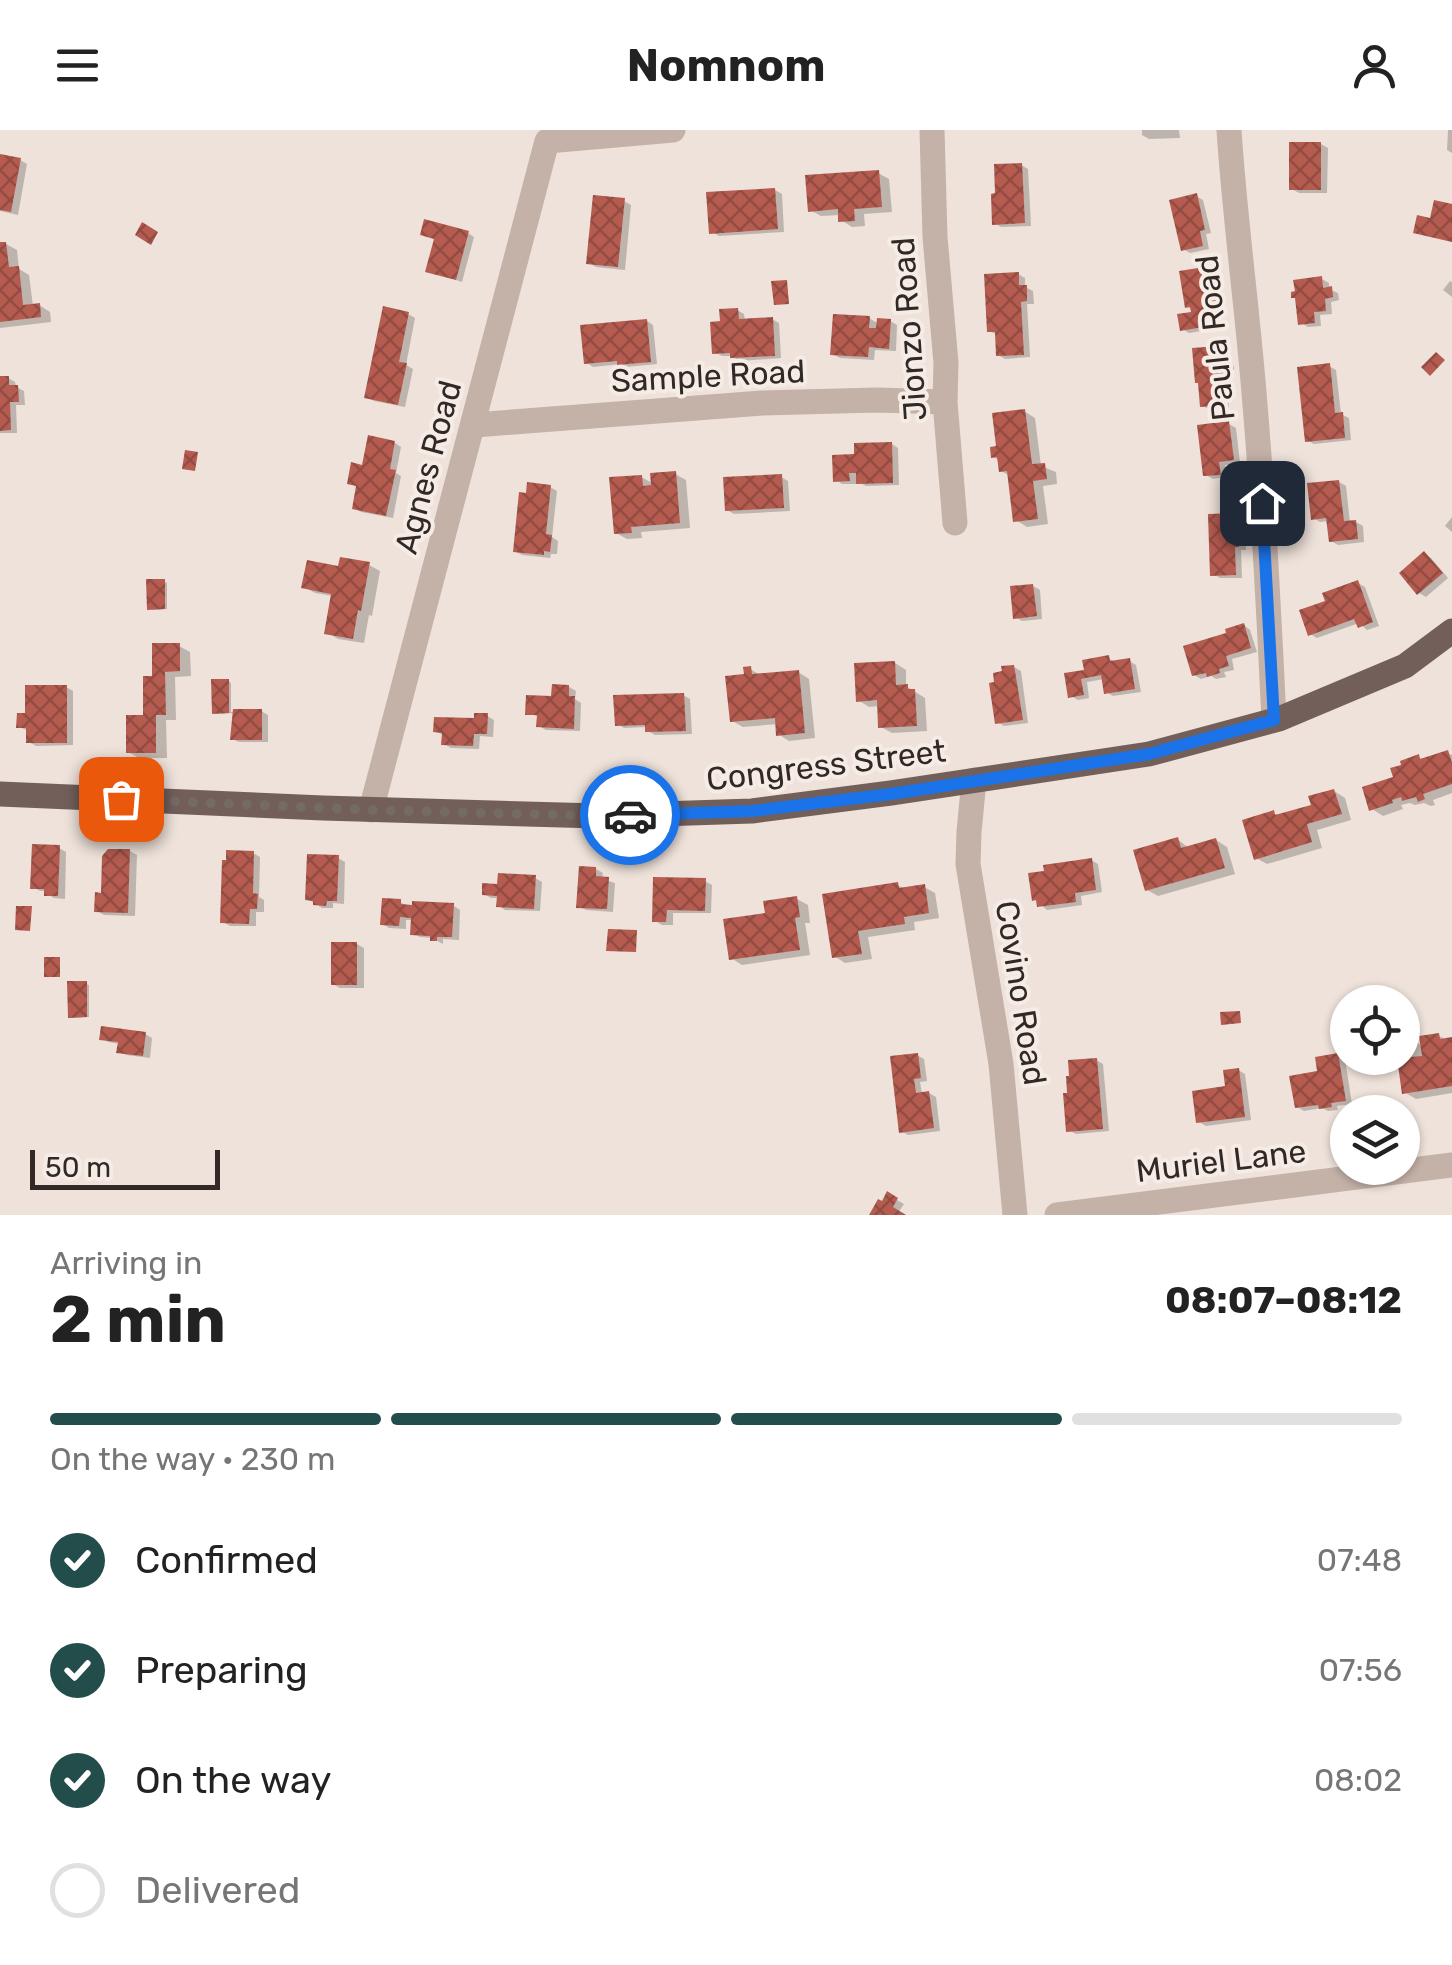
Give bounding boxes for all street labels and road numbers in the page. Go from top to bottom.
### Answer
street label: Jionzo Road [884,236,934,422]
street label: Paula Road [1187,253,1243,423]
street label: Sample Road [610,352,806,400]
street label: Agnes Road [387,376,469,558]
street label: Congress Street [704,731,948,799]
street label: Covino Road [988,898,1054,1088]
street label: Muriel Lane [1134,1132,1308,1190]

